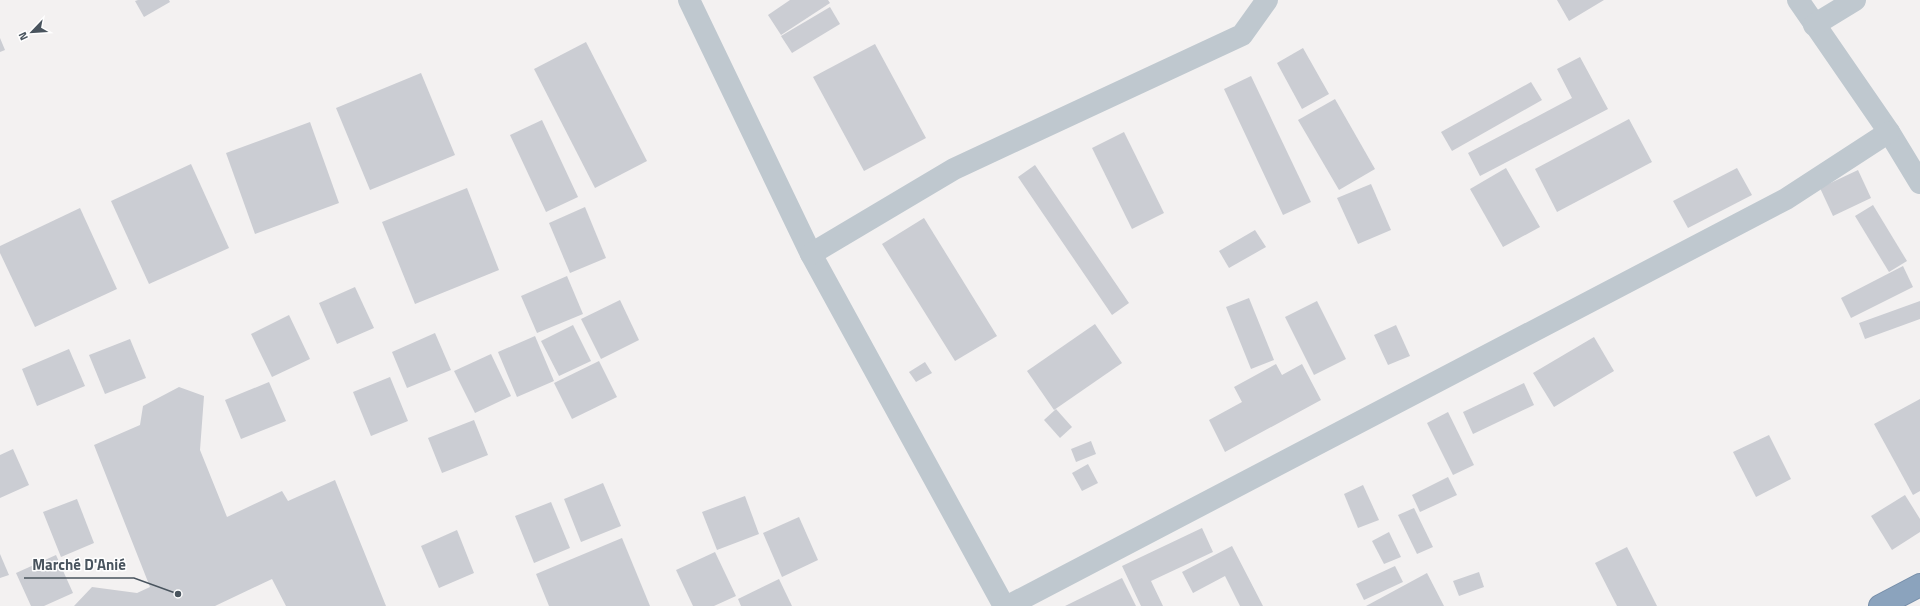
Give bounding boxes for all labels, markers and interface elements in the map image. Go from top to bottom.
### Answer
north arrow [12,12,52,52]
text: N [14,29,32,43]
callout: Marché D'Anié [24,551,134,578]
text: Marché D'Anié [32,553,126,576]

